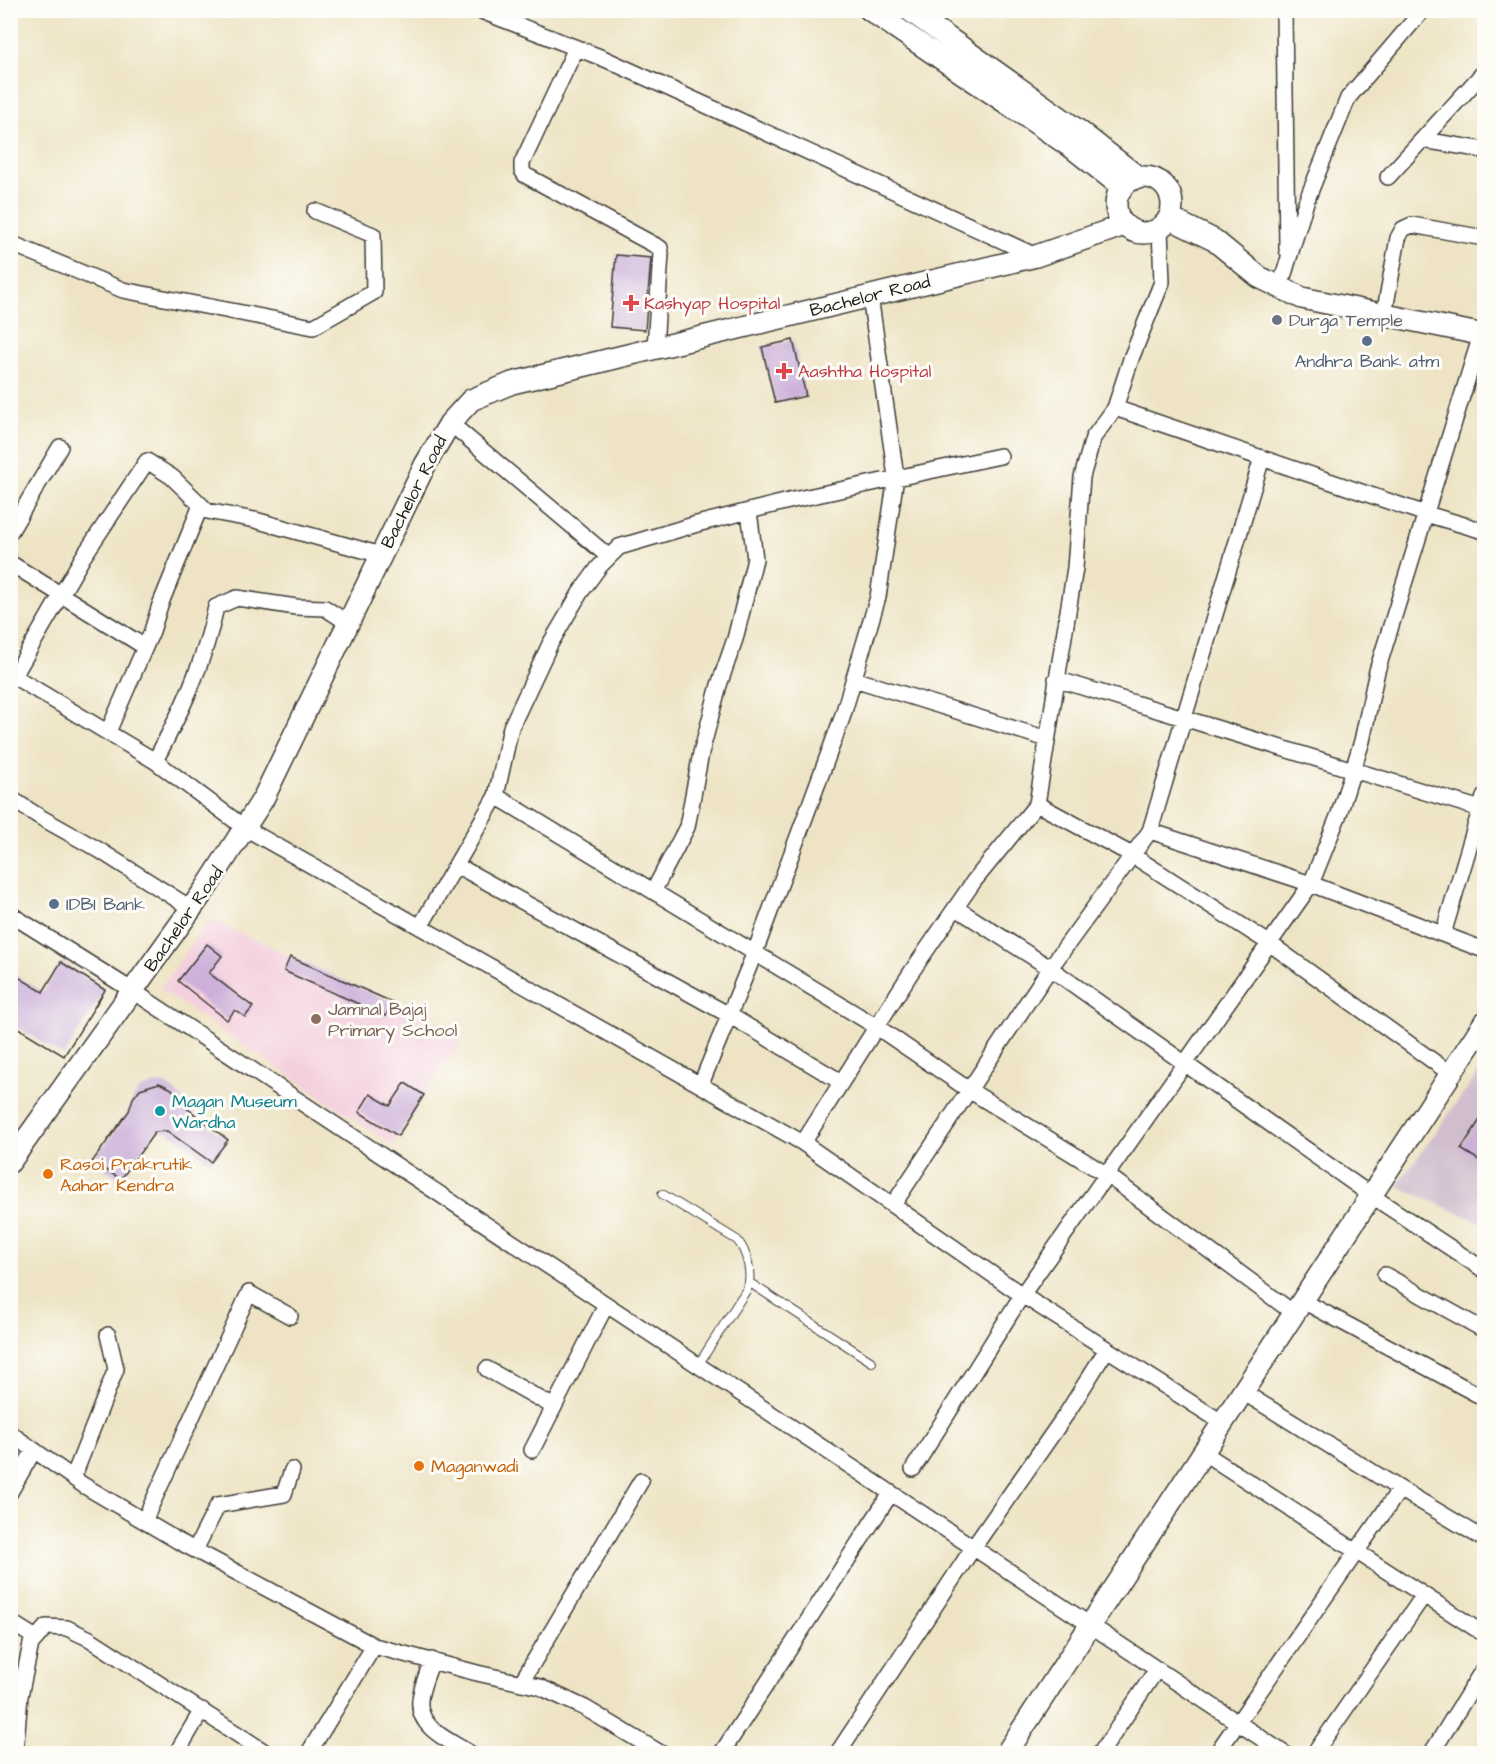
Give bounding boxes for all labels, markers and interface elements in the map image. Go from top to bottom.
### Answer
street label: Bachelor Road [807,269,933,323]
place label: Kashyap Hospital [644,291,781,317]
marker: Kashyap Hospital [622,294,640,312]
place label: Durga Temple [1289,308,1403,334]
marker: Durga Temple [1270,313,1284,327]
marker: Andhra Bank atm [1360,334,1374,348]
place label: Andhra Bank atm [1295,349,1439,374]
place label: Aashtha Hospital [798,359,931,384]
marker: Aashtha Hospital [775,362,793,380]
street label: Bachelor Road [375,431,453,553]
street label: Bachelor Road [138,861,230,977]
place label: IDBI Bank [66,892,145,917]
marker: IDBI Bank [47,897,61,911]
place label: Jamnal Bajaj Primary School [328,997,457,1044]
marker: Jamnal Bajaj Primary School [309,1012,323,1026]
place label: Magan Museum Wardha [172,1089,297,1135]
marker: Magan Museum Wardha [153,1104,167,1118]
place label: Rasoi Prakrutik Aahar Kendra [60,1152,193,1198]
marker: Rasoi Prakrutik Aahar Kendra [41,1167,55,1181]
place label: Maganwadi [431,1454,518,1480]
marker: Maganwadi [412,1459,426,1473]

